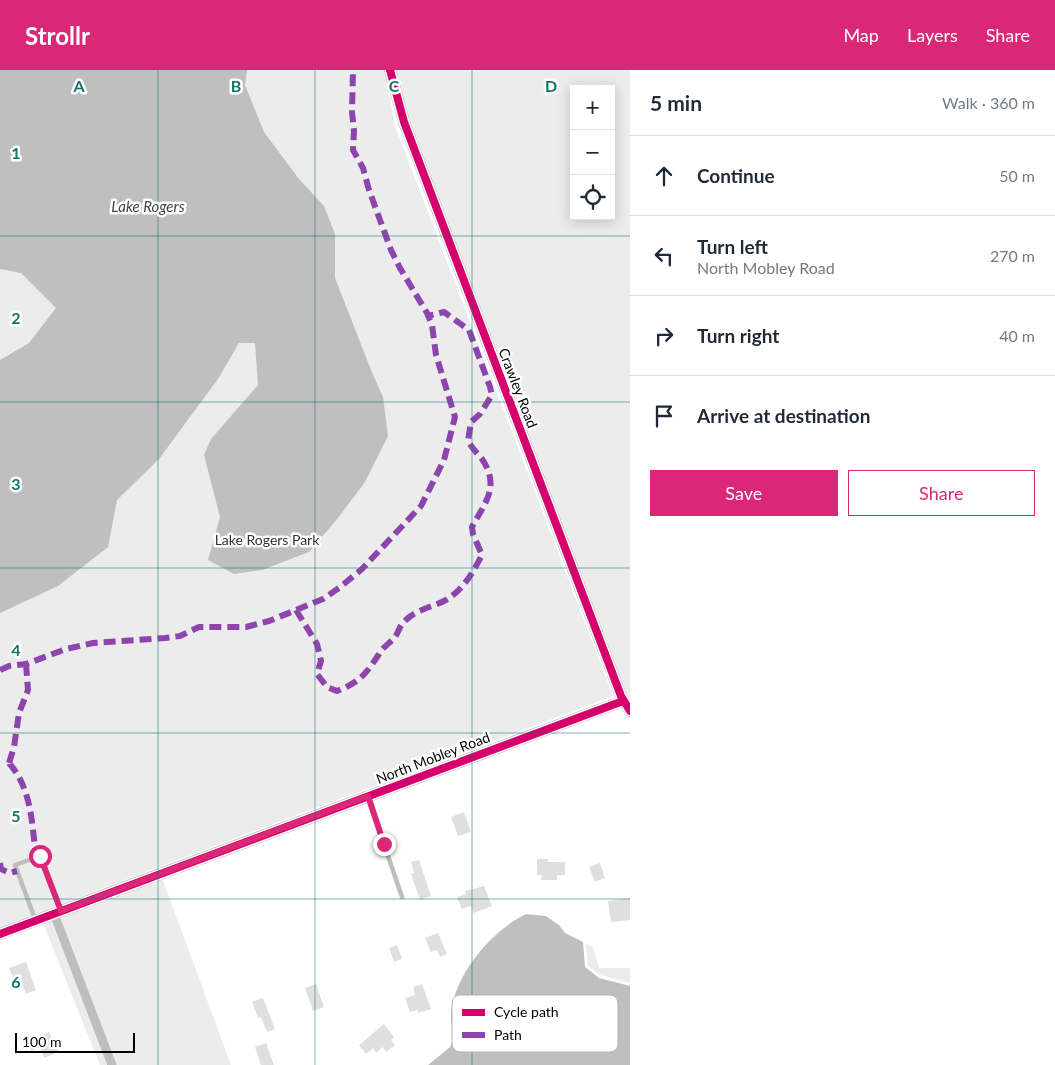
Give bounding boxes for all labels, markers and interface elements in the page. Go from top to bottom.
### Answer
text: Strollr [25,21,90,50]
text: Map [843,24,879,46]
text: Layers [907,24,958,46]
text: Share [986,24,1030,46]
text: A [72,76,85,95]
text: B [231,76,241,95]
text: C [389,76,400,95]
text: D [545,76,557,95]
map controls [570,85,615,220]
button: + [570,85,615,130]
text: 5 min [650,90,702,115]
text: Walk · 360 m [942,93,1035,112]
button: − [570,130,615,175]
text: 1 [11,143,21,162]
icon: ahead [650,162,678,190]
text: Continue [697,164,775,187]
text: 50 m [999,166,1035,185]
button: locate [570,175,615,220]
water label: Lake Rogers [111,197,185,215]
text: Turn left [697,235,768,258]
icon: left [650,242,678,270]
text: 270 m [990,246,1035,265]
text: North Mobley Road [697,258,835,277]
text: 2 [11,308,21,327]
icon: right [650,322,678,350]
text: Turn right [697,324,779,347]
text: 40 m [999,326,1035,345]
street label: Crawley Road [495,345,541,430]
icon: arrive [650,402,678,430]
text: Arrive at destination [697,404,870,427]
button: Save [650,470,838,516]
button: Share [848,470,1035,516]
text: 3 [11,474,21,493]
park label: Lake Rogers Park [215,531,320,548]
text: 4 [11,640,21,659]
street label: North Mobley Road [374,728,492,787]
text: 5 [11,806,21,825]
route end [373,833,396,856]
route start [29,845,52,868]
text: 6 [11,972,21,991]
legend [452,995,618,1052]
text: Cycle path [494,1003,559,1020]
text: Path [494,1026,522,1043]
scale bar [15,1030,135,1053]
text: 100 m [22,1033,61,1050]

